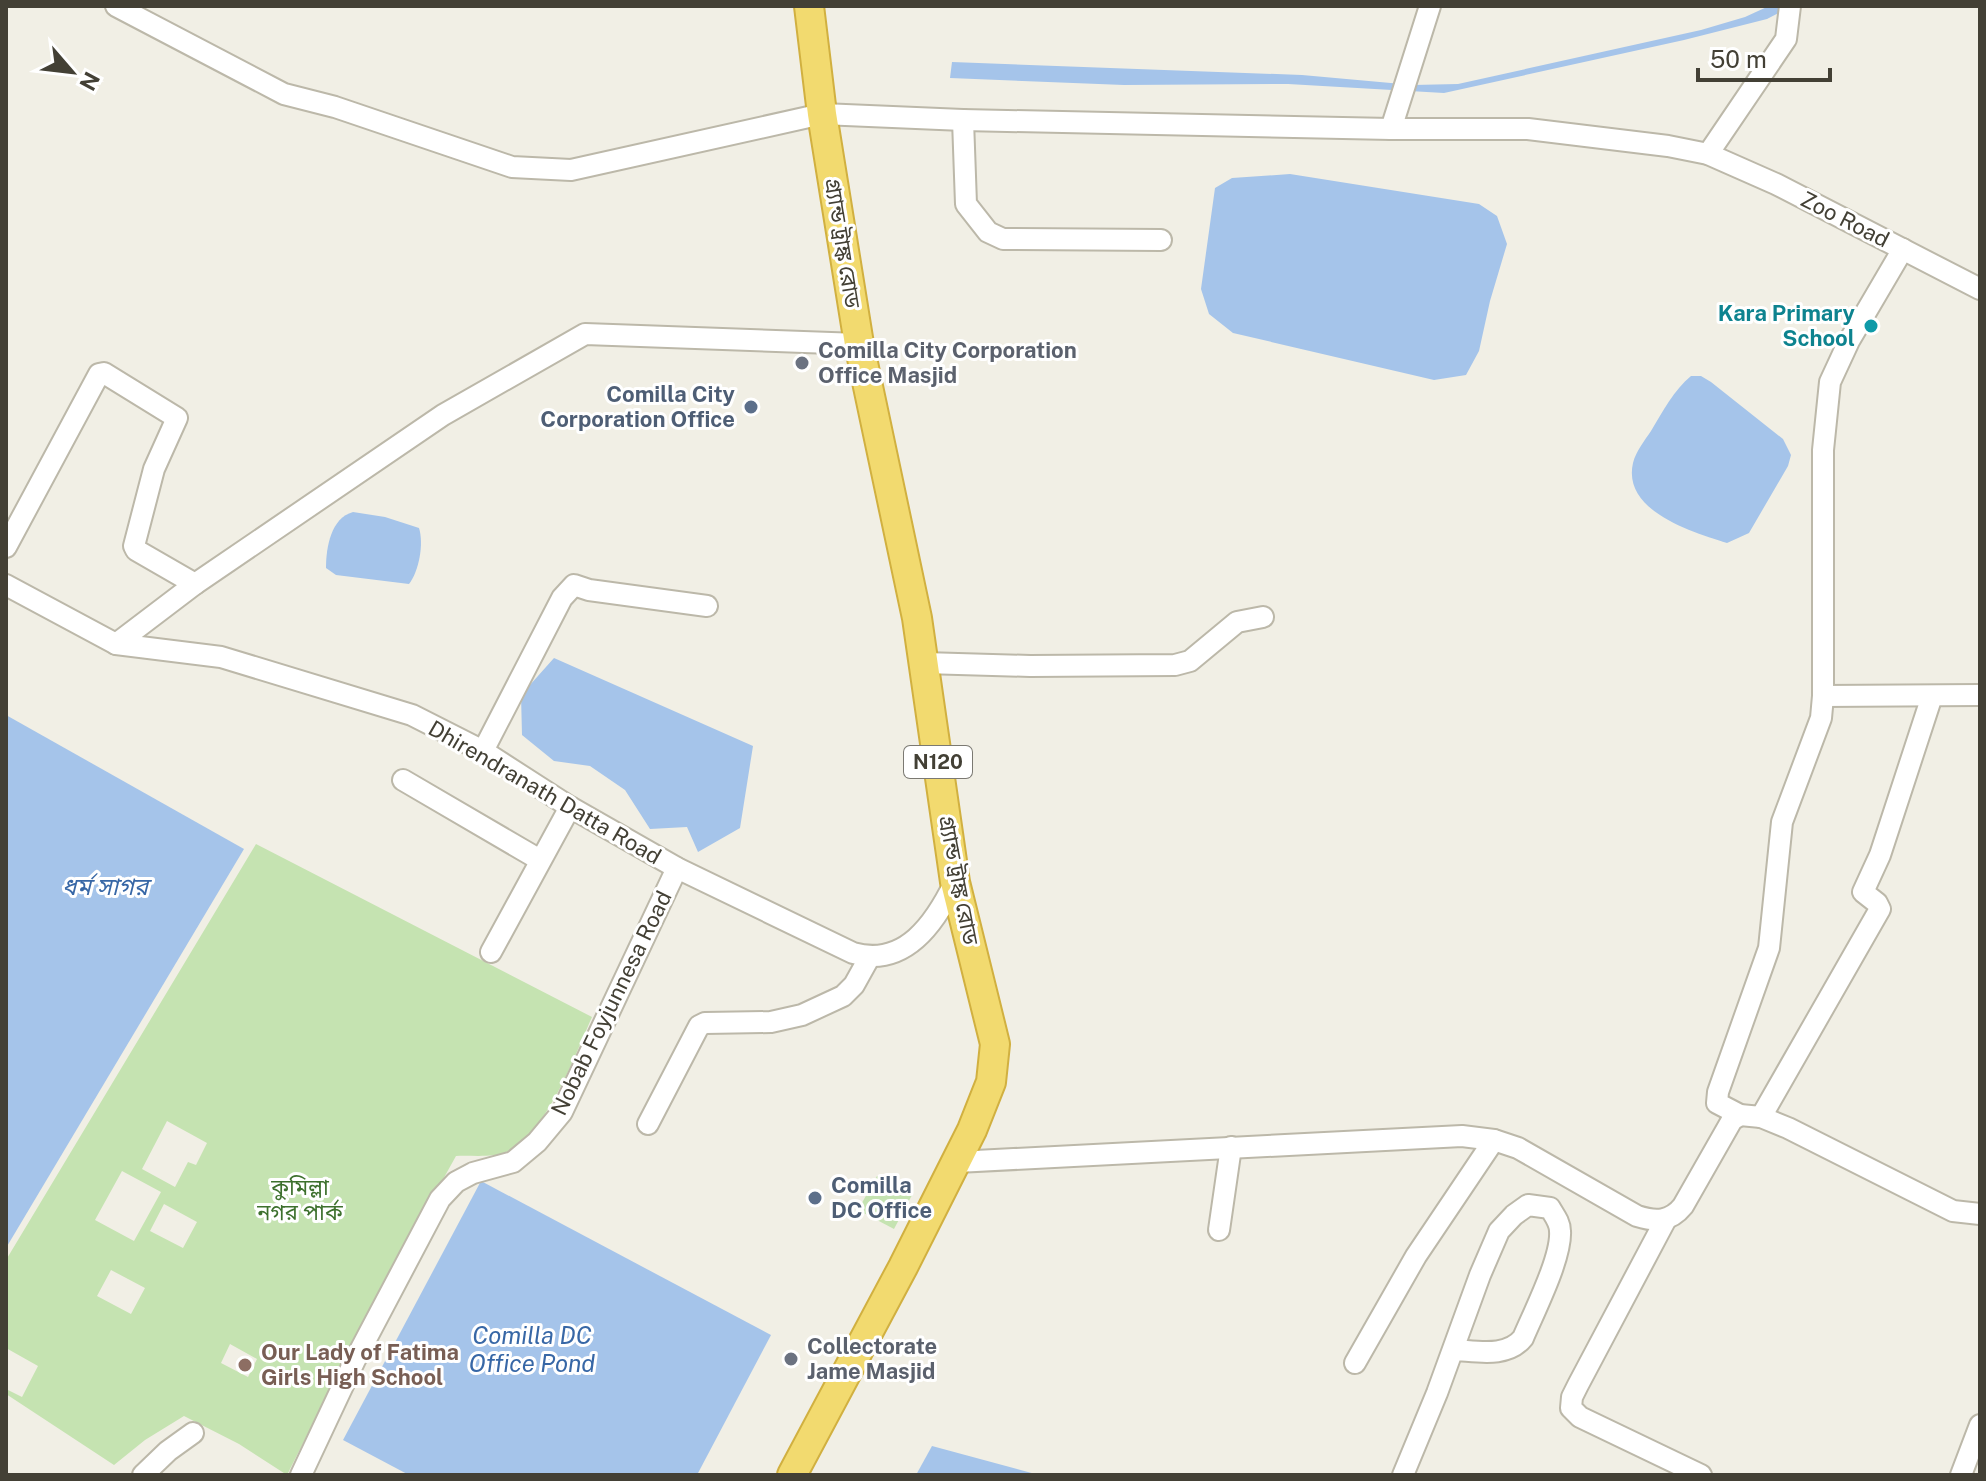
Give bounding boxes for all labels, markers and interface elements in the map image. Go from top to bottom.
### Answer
north arrow [32,32,112,112]
scale bar [1698,32,1830,82]
text: 50 m [1710,45,1767,73]
text: N [74,68,105,95]
street label: গ্র্যান্ড ট্রাঙ্ক রোড [820,176,866,310]
street label: Zoo Road [1796,186,1894,252]
place label: Kara Primary School [1718,300,1856,351]
marker: Kara Primary School [1862,317,1880,335]
place label: Comilla City Corporation Office Masjid [818,337,1077,388]
marker: Comilla City Corporation Office Masjid [793,354,811,372]
place label: Comilla City Corporation Office [540,381,736,432]
marker: Comilla City Corporation Office [742,398,760,416]
street label: Dhirendranath Datta Road [424,715,666,869]
road number: N120 [904,746,972,778]
street label: গ্র্যান্ড ট্রাঙ্ক রোড [934,813,984,947]
water label: ধর্ম সাগর [62,872,153,900]
street label: Nobab Foyjunnesa Road [545,887,677,1119]
place label: Comilla DC Office [831,1172,932,1223]
park label: কুমিল্লা নগর পার্ক [256,1174,343,1225]
marker: Comilla DC Office [806,1189,824,1207]
water label: Comilla DC Office Pond [469,1321,595,1377]
place label: Collectorate Jame Masjid [807,1333,937,1384]
place label: Our Lady of Fatima Girls High School [261,1339,459,1390]
marker: Collectorate Jame Masjid [782,1350,800,1368]
marker: Our Lady of Fatima Girls High School [236,1356,254,1374]

